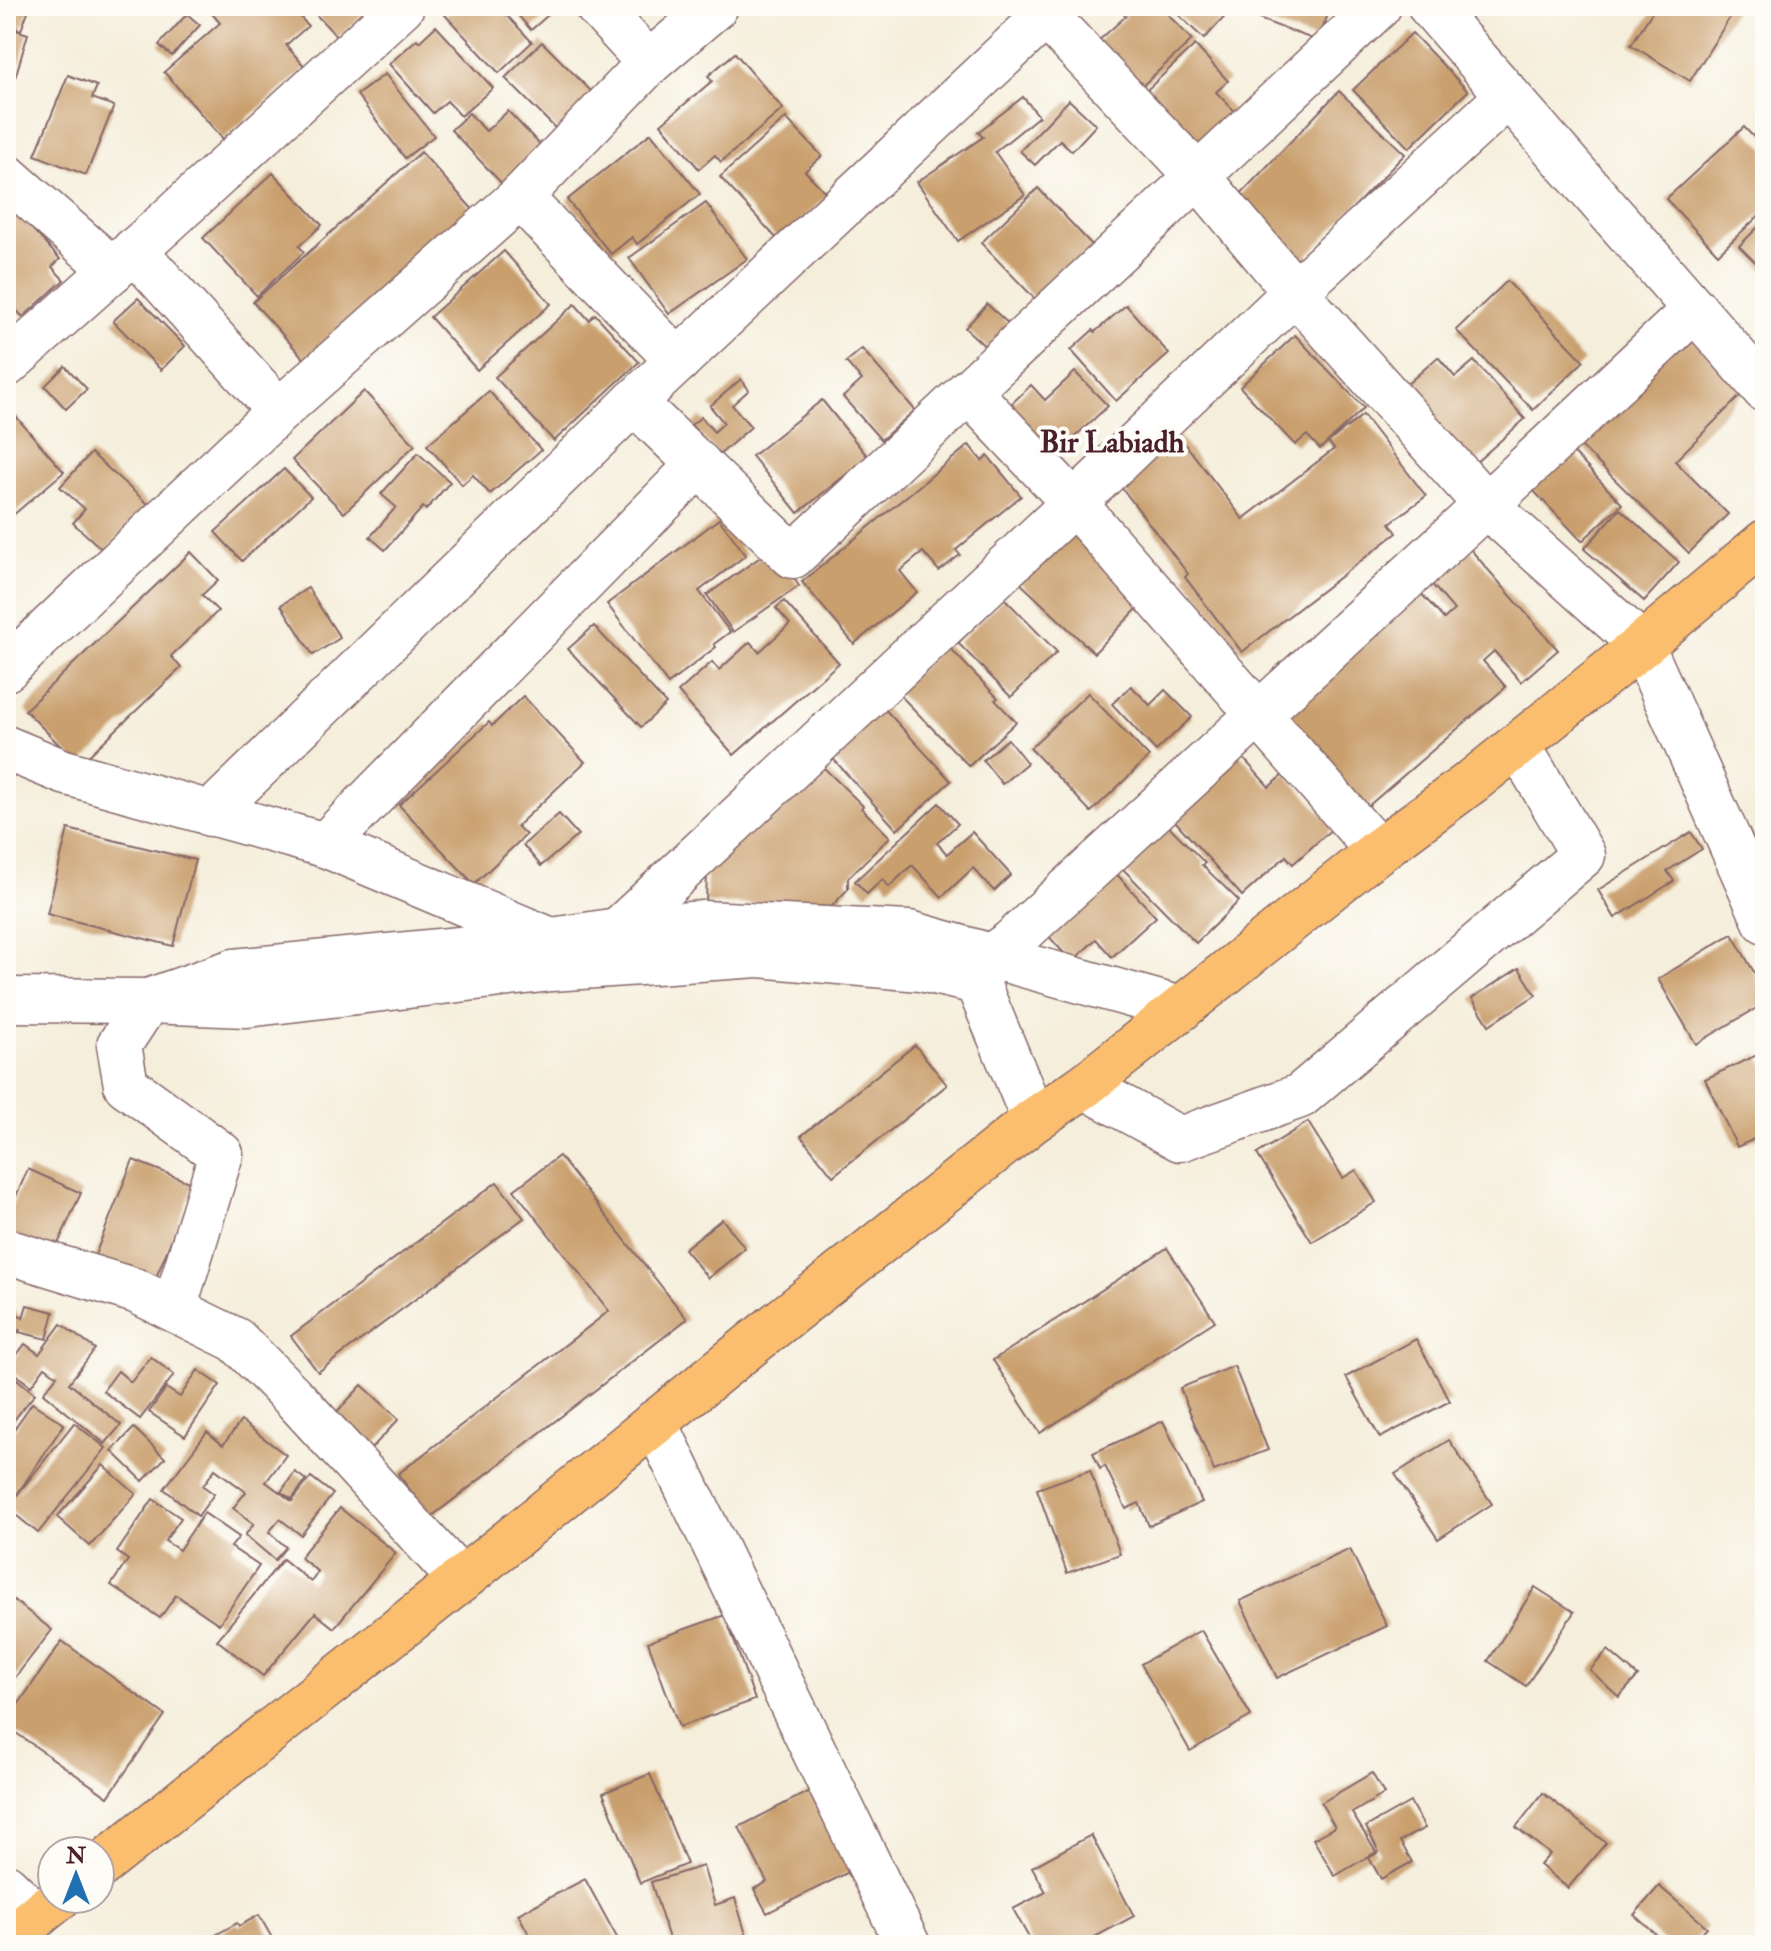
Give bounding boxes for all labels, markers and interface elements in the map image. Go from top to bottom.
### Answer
district label: Bir Labiadh [1040,424,1185,461]
north arrow [36,1835,116,1915]
text: N [65,1842,86,1870]

